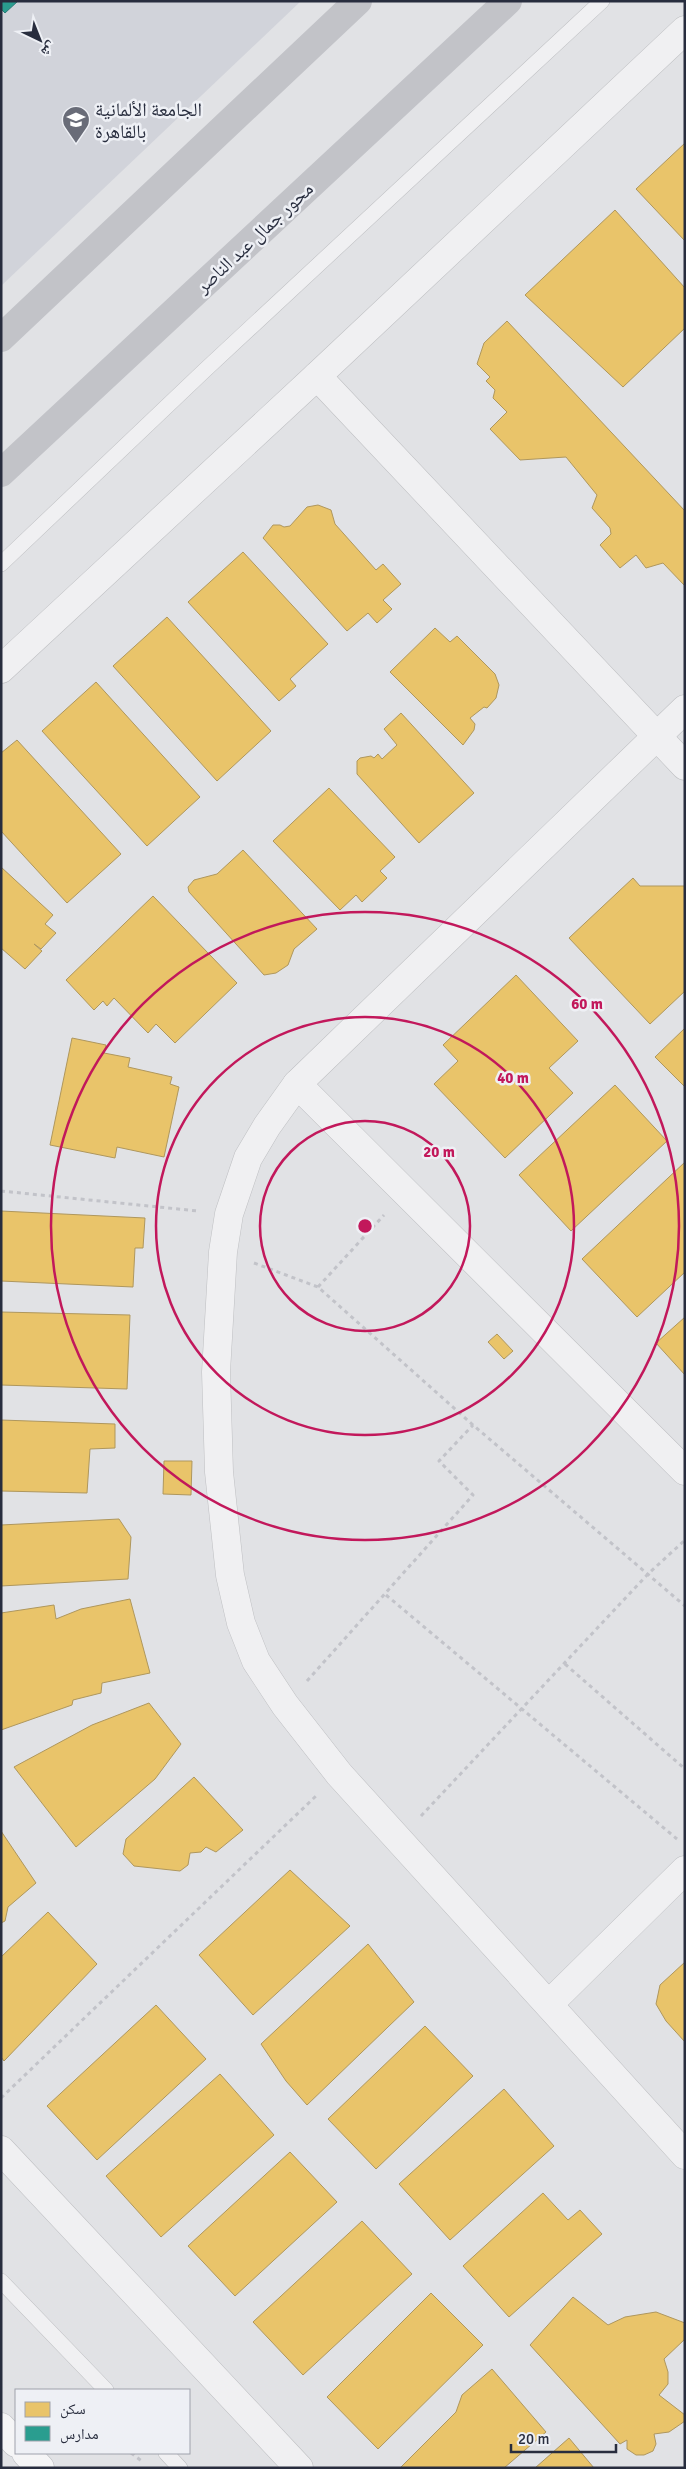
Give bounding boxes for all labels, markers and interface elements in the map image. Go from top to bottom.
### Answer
north arrow [15,15,65,65]
text: ش [37,38,60,61]
place label: الجامعة الألمانية بالقاهرة [95,98,202,144]
school or university icon: الجامعة الألمانية بالقاهرة [61,105,91,144]
street label: محور جمال عبد الناصر [190,177,318,299]
text: 60 m [571,995,603,1013]
text: 40 m [497,1069,529,1087]
text: 20 m [423,1143,455,1161]
centre of rings [356,1217,374,1235]
legend [15,2389,190,2454]
text: سكن [60,2400,86,2419]
scale bar [511,2422,616,2454]
text: مدارس [60,2425,99,2444]
text: 20 m [518,2430,549,2448]

